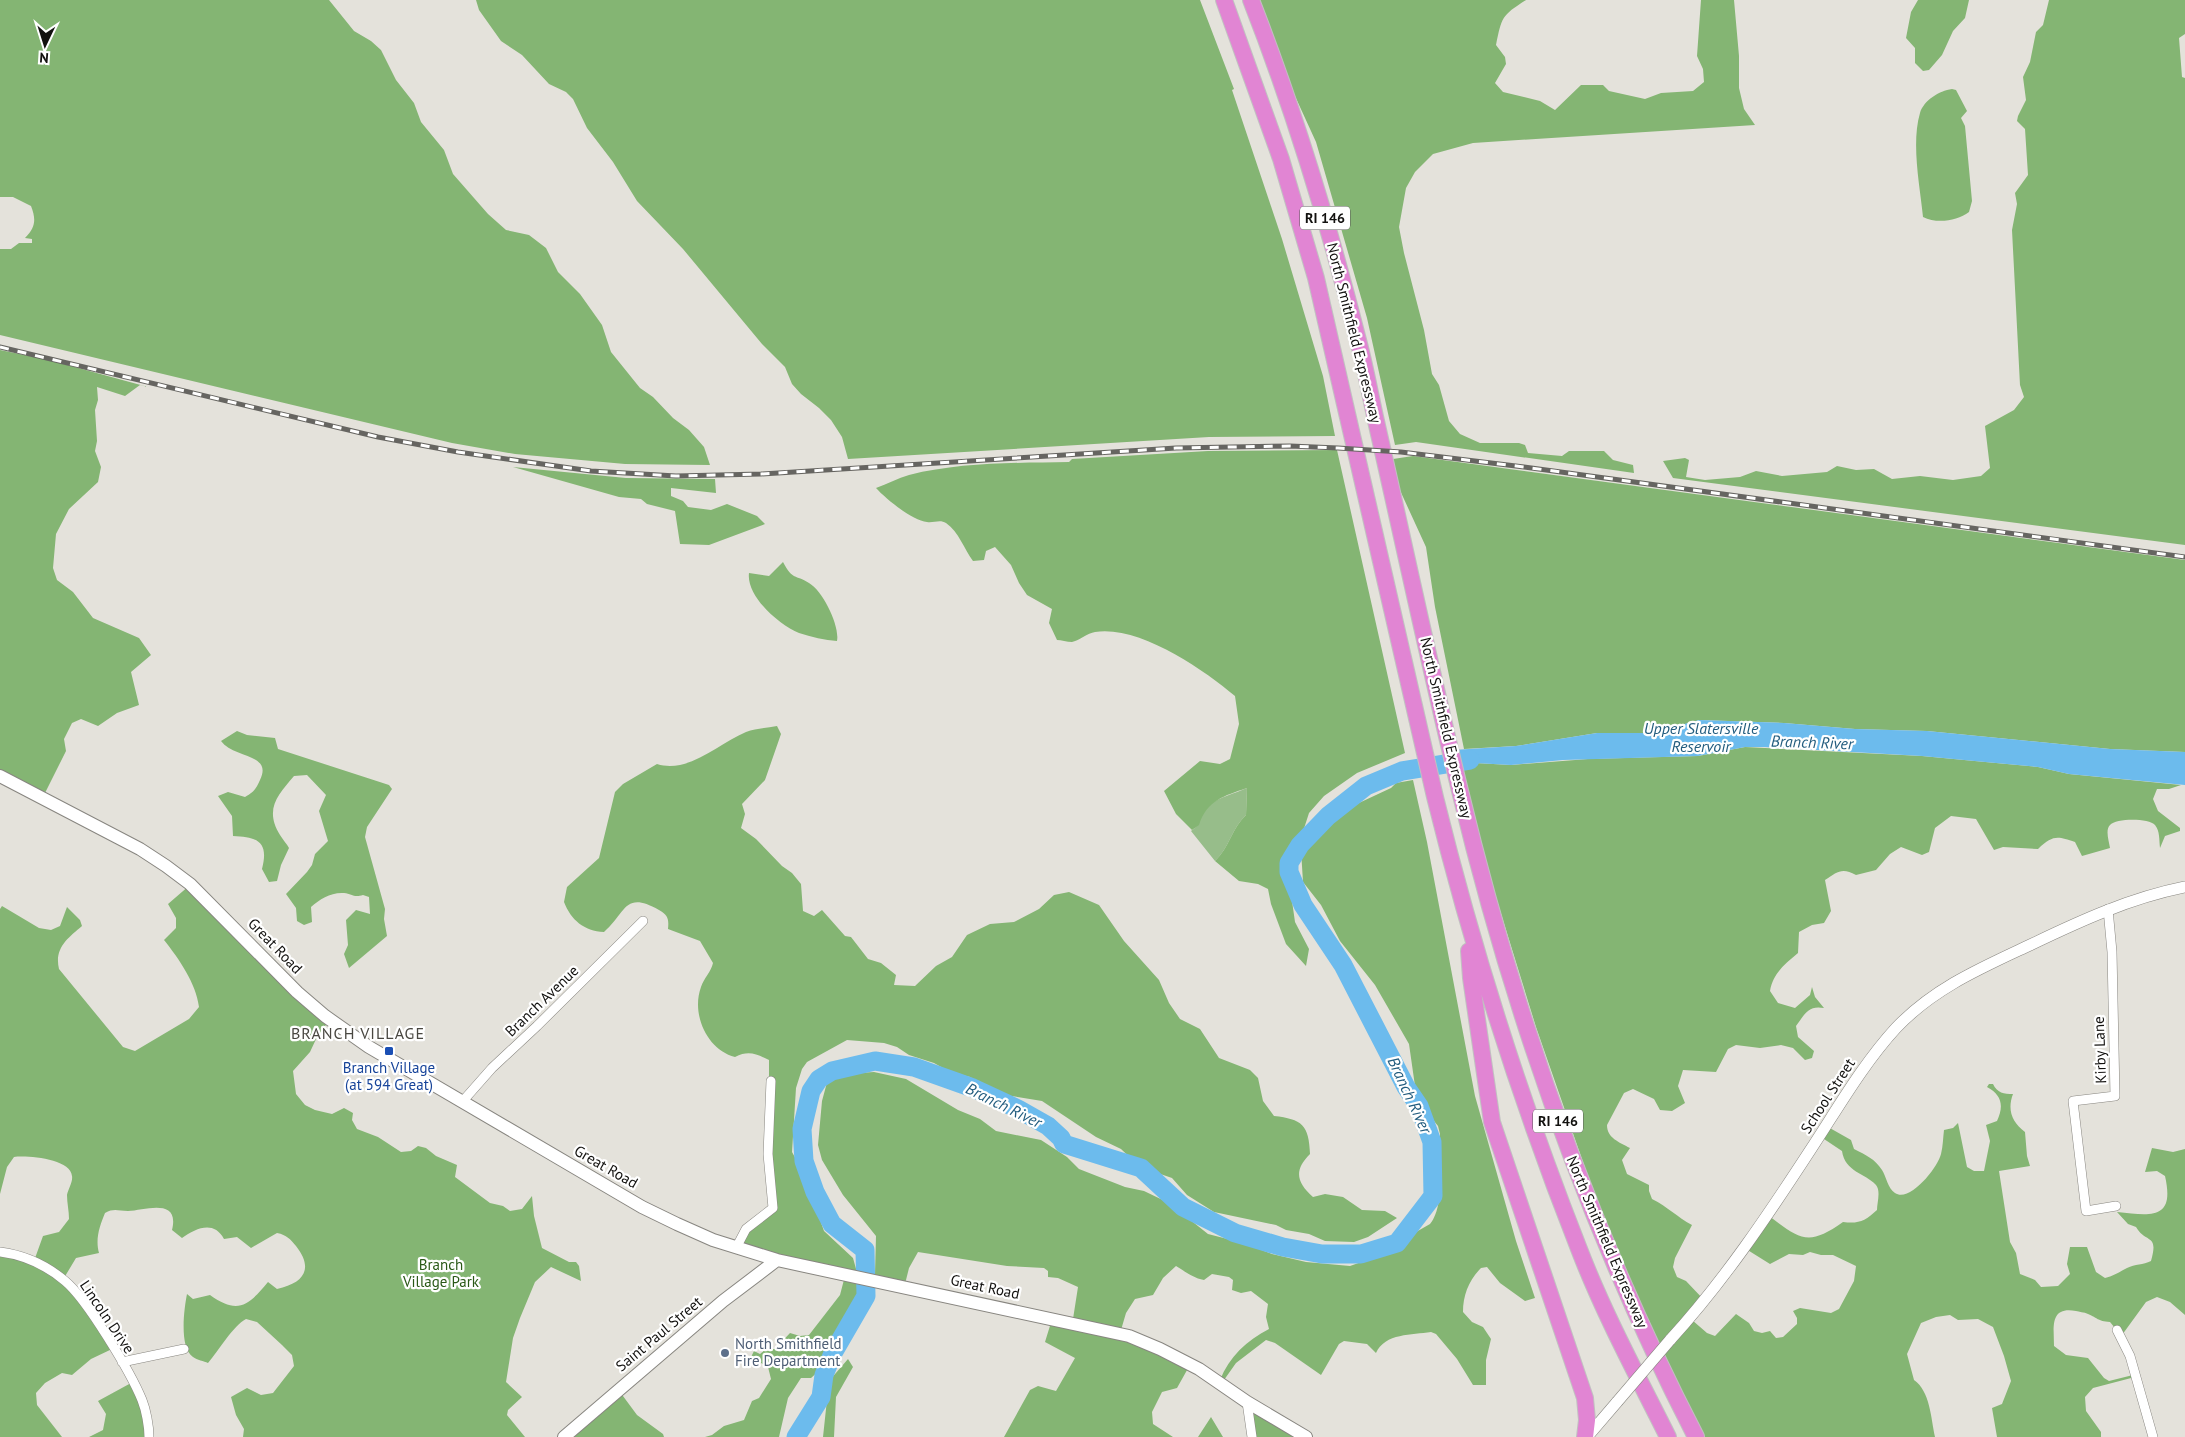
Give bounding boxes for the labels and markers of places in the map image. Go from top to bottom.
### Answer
marker: Branch Village (at 594 Great) [383,1045,395,1057]
place label: Branch Village (at 594 Great) [343,1058,435,1094]
place label: North Smithfield Fire Department [735,1334,842,1370]
marker: North Smithfield Fire Department [719,1347,731,1359]

